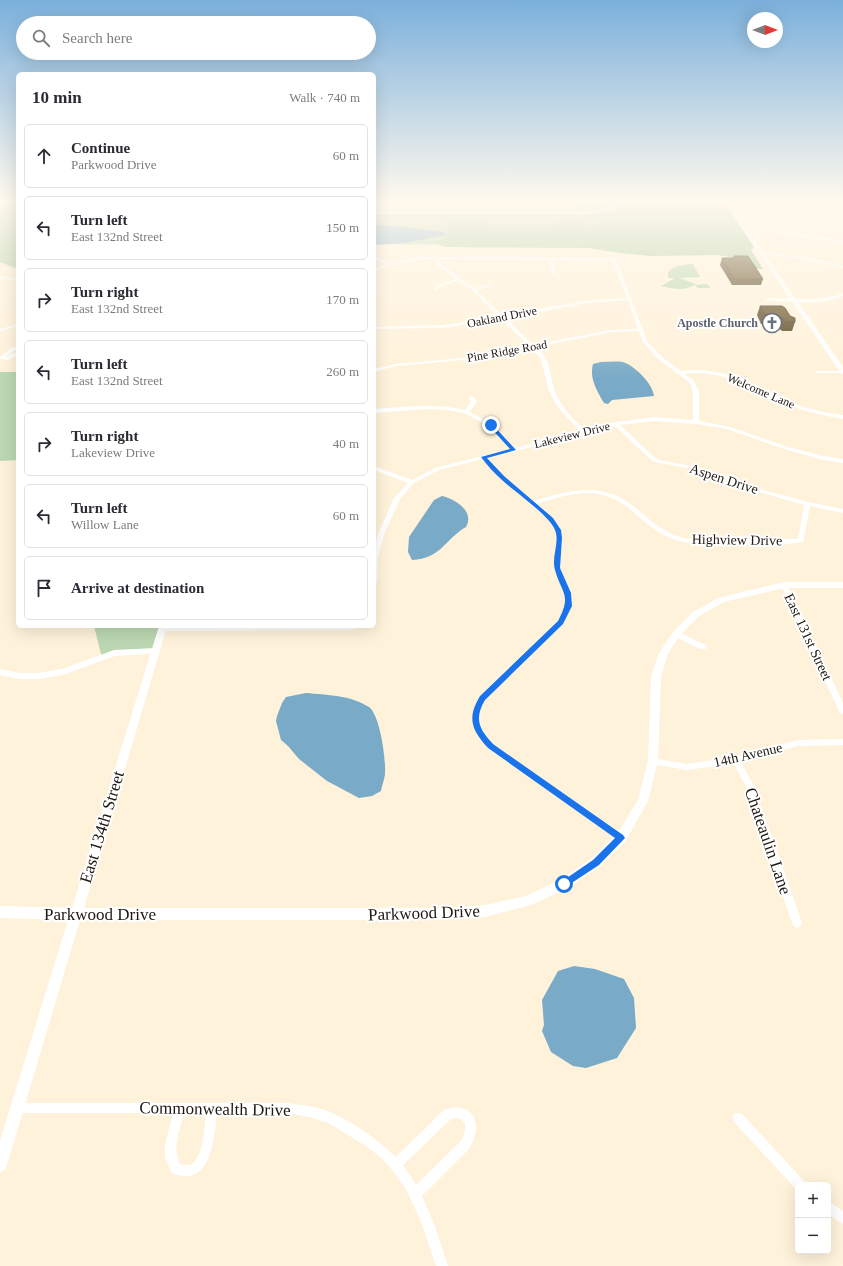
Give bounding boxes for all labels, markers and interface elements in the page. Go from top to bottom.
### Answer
north arrow [747,12,783,48]
search box [16,16,376,60]
icon: search [30,27,52,49]
text: Search here [62,30,132,46]
text: 10 min [32,88,82,107]
text: Walk · 740 m [289,90,360,105]
text: Continue [71,140,130,156]
icon: ahead [33,145,55,167]
text: 60 m [333,148,359,163]
text: Parkwood Drive [71,157,157,172]
text: Turn left [71,212,128,228]
icon: left [33,217,55,239]
text: 150 m [326,220,359,235]
text: East 132nd Street [71,229,163,244]
text: Turn right [71,284,138,300]
icon: right [33,289,55,311]
text: 170 m [326,292,359,307]
text: East 132nd Street [71,301,163,316]
street label: Oakland Drive [466,303,538,331]
church icon: Apostle Church [761,312,783,334]
place label: Apostle Church [677,316,758,330]
street label: Pine Ridge Road [466,337,548,365]
text: Turn left [71,356,128,372]
icon: left [33,361,55,383]
text: 260 m [326,364,359,379]
street label: Welcome Lane [725,370,797,412]
text: East 132nd Street [71,373,163,388]
route end [482,416,500,434]
street label: Lakeview Drive [533,419,611,451]
text: Turn right [71,428,138,444]
icon: right [33,433,55,455]
text: 40 m [333,436,359,451]
text: Lakeview Drive [71,445,155,460]
street label: Aspen Drive [688,461,760,497]
text: Turn left [71,500,128,516]
icon: left [33,505,55,527]
text: 60 m [333,508,359,523]
text: Willow Lane [71,517,139,532]
street label: Highview Drive [692,532,782,548]
icon: arrive [33,577,55,599]
text: Arrive at destination [71,580,204,596]
street label: East 131st Street [781,591,835,683]
street label: 14th Avenue [712,740,784,770]
street label: East 134th Street [76,768,128,885]
street label: Chateaulin Lane [741,785,795,897]
route start [555,875,573,893]
street label: Parkwood Drive [368,902,480,924]
street label: Parkwood Drive [44,905,156,924]
street label: Commonwealth Drive [139,1098,291,1120]
map controls [795,1182,831,1254]
button: + [795,1182,831,1218]
button: − [795,1218,831,1254]

